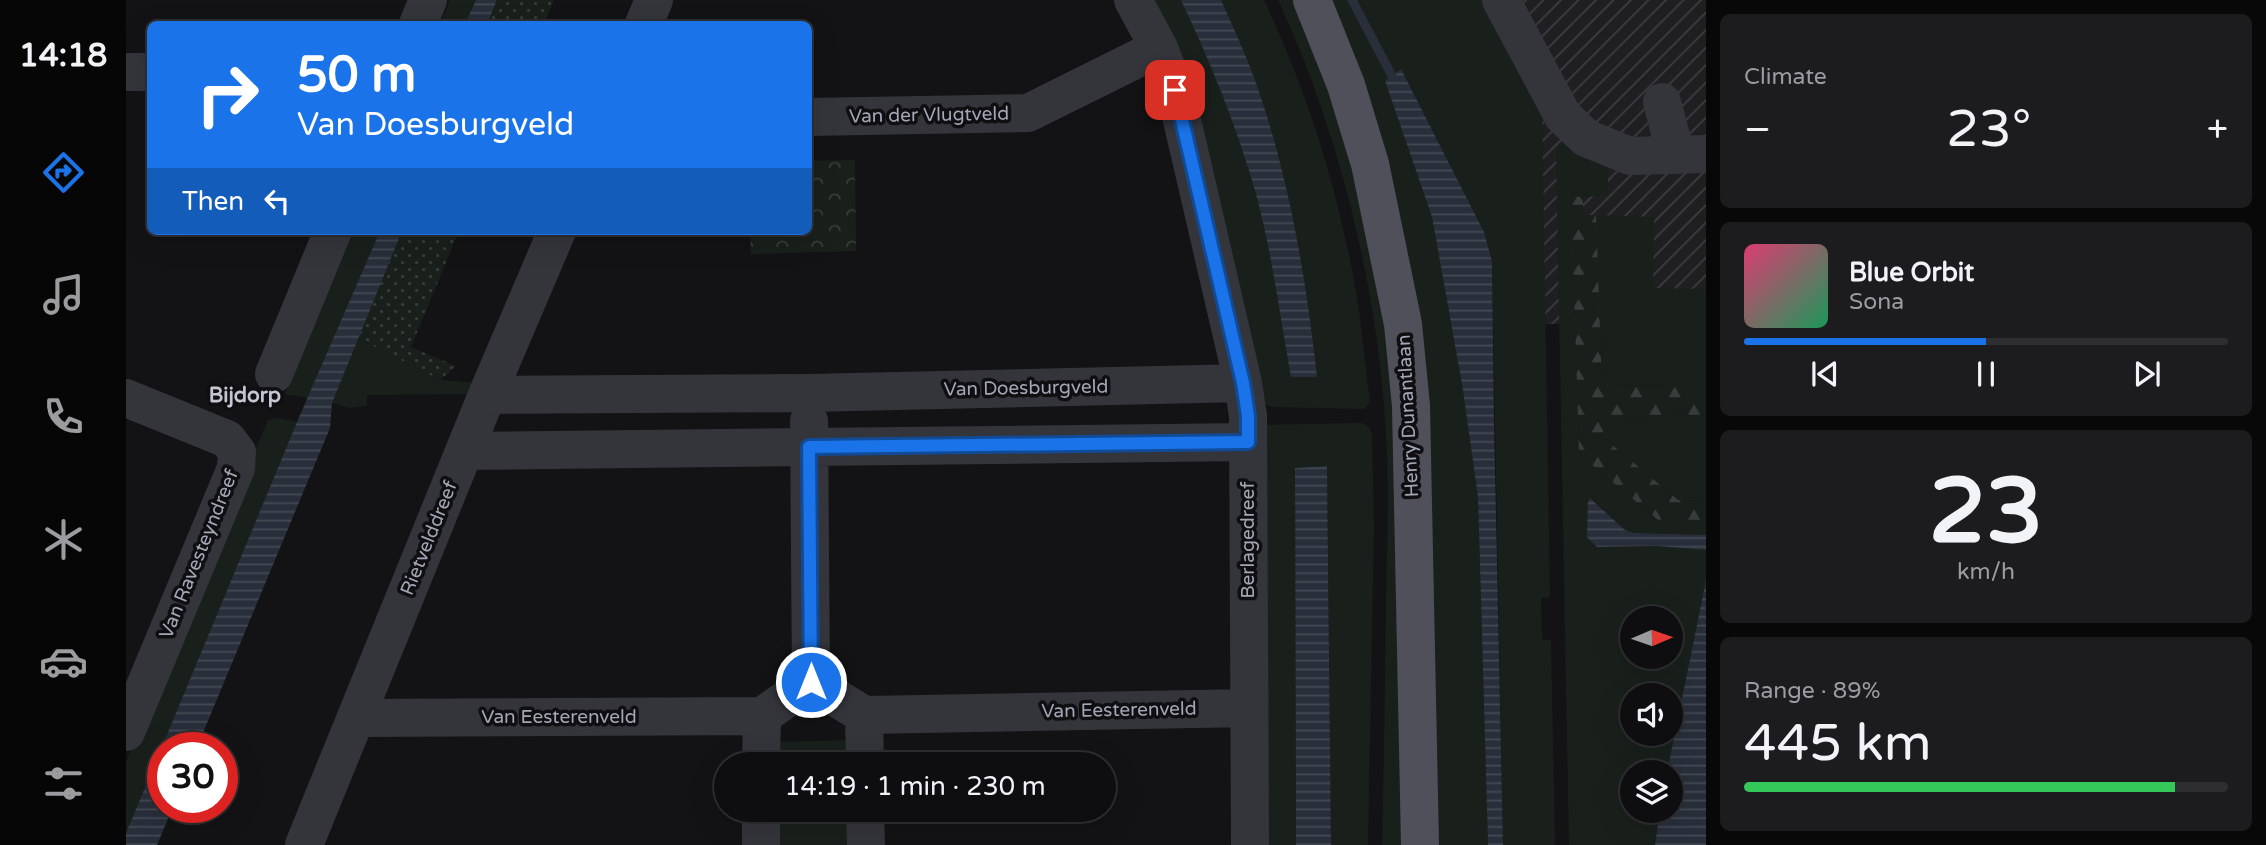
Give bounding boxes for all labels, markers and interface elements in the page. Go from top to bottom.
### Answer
text: 14:18 [19,37,107,75]
text: 50 m [297,46,416,105]
icon: right [182,49,273,140]
pin [1145,60,1205,120]
text: Climate [1744,63,1827,91]
icon: arrive [1156,71,1194,109]
text: 23° [1946,98,2031,161]
street label: Van der Vlugtveld [849,103,1009,127]
text: Van Doesburgveld [297,106,574,144]
text: − [1744,107,1771,153]
text: + [2207,107,2228,153]
icon: directions [39,148,88,197]
icon: left [258,182,296,220]
text: Then [182,186,244,217]
text: Blue Orbit [1849,257,1974,288]
icon: music [39,270,88,319]
text: Sona [1849,288,1904,316]
street label: Henry Dunantlaan [1393,334,1423,498]
icon: previous [1806,355,1844,393]
icon: pause [1967,355,2005,393]
icon: next [2128,355,2166,393]
street label: Van Doesburgveld [944,376,1108,400]
district label: Bijdorp [209,383,281,408]
icon: phone [39,392,88,441]
text: 23 [1929,457,2043,567]
street label: Van Ravesteyndreef [155,466,243,642]
street label: Rietvelddreef [396,477,462,598]
street label: Berlagedreef [1237,481,1259,599]
icon: climate [39,515,88,564]
text: km/h [1957,558,2015,586]
north arrow [1620,606,1684,668]
map controls [1620,606,1683,823]
icon: car [39,637,88,686]
position arrow [774,645,848,719]
text: Range · 89% [1744,677,1880,705]
button: sound [1620,683,1683,746]
street label: Van Eesterenveld [1041,698,1197,722]
street label: Van Eesterenveld [481,706,637,728]
text: 445 km [1744,712,1932,775]
speed limit sign: 30 [147,732,238,823]
icon: filters [39,759,88,808]
button: layers [1620,760,1683,823]
text: 14:19 · 1 min · 230 m [784,771,1046,802]

